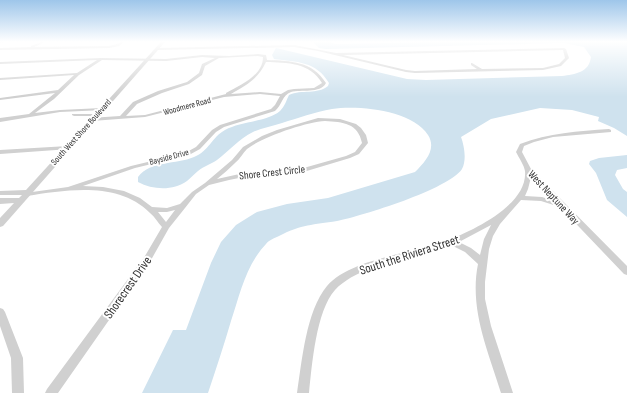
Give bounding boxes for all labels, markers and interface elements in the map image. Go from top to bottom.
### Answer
street label: Woodmere Road [162,95,212,118]
street label: South West Shore Boulevard [49,97,114,168]
street label: Bayside Drive [148,147,190,168]
street label: Shore Crest Circle [238,163,306,182]
street label: West Neptune Way [525,168,582,228]
street label: South the Riviera Street [357,231,461,279]
street label: Shorecrest Drive [100,253,155,322]

